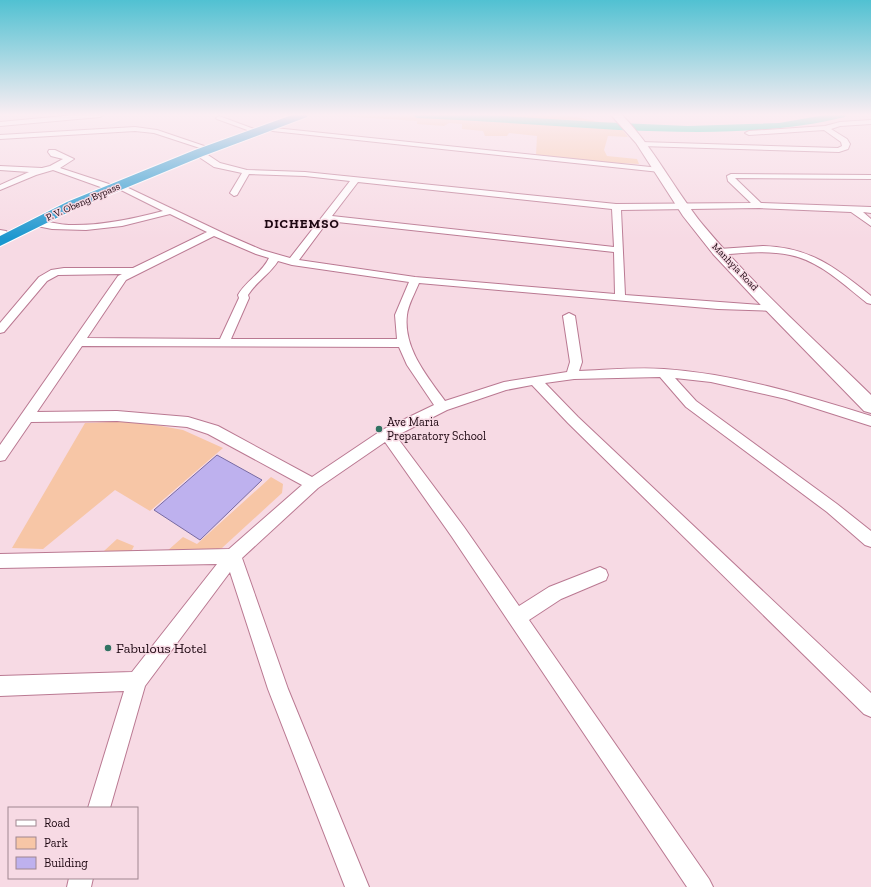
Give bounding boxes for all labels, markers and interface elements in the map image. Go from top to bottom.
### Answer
street label: P. V. Obeng Bypass [44,180,122,224]
district label: DICHEMSO [264,216,340,231]
street label: Manhyia Road [709,241,761,294]
place label: Ave Maria Preparatory School [387,415,486,443]
marker: Ave Maria Preparatory School [374,424,384,434]
place label: Fabulous Hotel [116,640,207,657]
marker: Fabulous Hotel [103,643,113,653]
legend [8,807,138,879]
text: Road [44,816,70,830]
text: Park [44,836,69,850]
text: Building [44,856,88,870]

